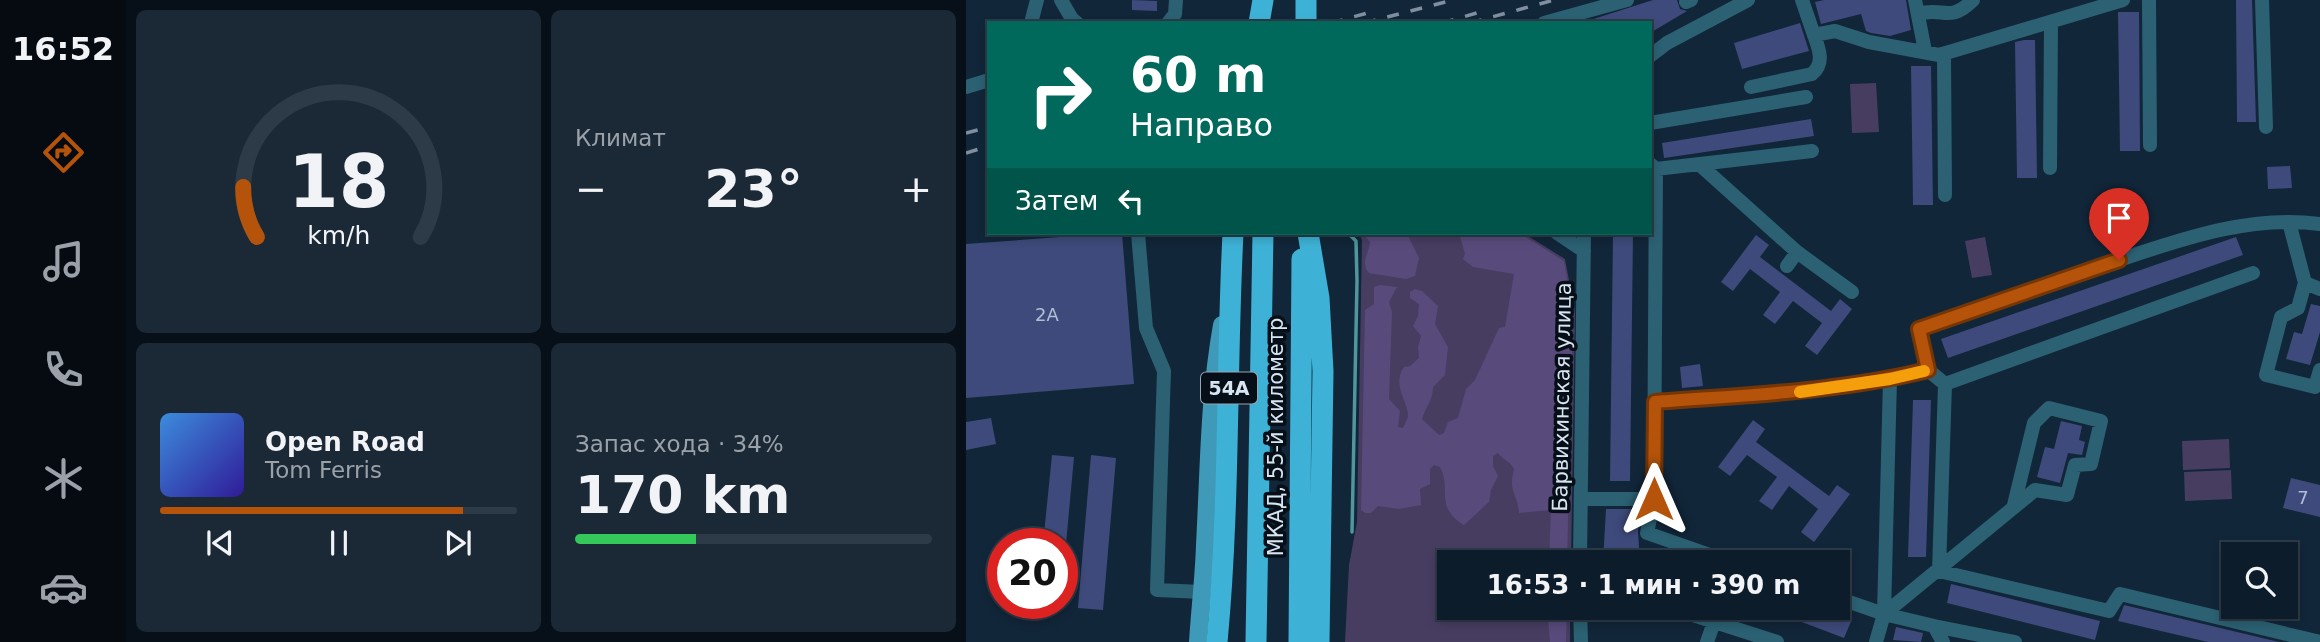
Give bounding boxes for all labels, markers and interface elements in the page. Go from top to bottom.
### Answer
text: 16:52 [12,30,114,68]
text: 60 m [1130,47,1266,104]
icon: right [1015,49,1106,140]
text: Направо [1130,106,1273,144]
text: Климат [575,125,666,151]
icon: directions [39,128,88,177]
text: 18 [288,140,389,225]
text: 23° [704,159,803,219]
text: − [575,167,607,211]
text: + [900,167,932,211]
icon: left [1112,182,1150,220]
text: Затем [1015,186,1098,216]
pin [2089,188,2149,260]
icon: arrive [2100,199,2138,237]
text: km/h [307,221,370,250]
icon: music [39,237,88,286]
street label: Барвихинская улица [1548,282,1576,512]
house number: 2А [1035,304,1060,325]
street label: МКАД, 55-й километр [1264,318,1288,556]
icon: phone [39,345,88,394]
road number: 54А [1201,372,1257,404]
text: Open Road [265,427,425,457]
text: Запас хода · 34% [575,431,784,457]
icon: climate [39,454,88,503]
text: Tom Ferris [265,457,382,483]
position arrow [1617,462,1691,536]
text: 170 km [575,465,790,525]
house number: 7 [2297,487,2309,508]
icon: previous [201,524,239,562]
icon: pause [320,524,358,562]
icon: next [439,524,477,562]
speed limit sign: 20 [987,528,1078,619]
map controls [2221,542,2298,619]
button: search [2221,542,2298,619]
icon: car [39,563,88,612]
text: 16:53 · 1 мин · 390 m [1487,570,1800,600]

